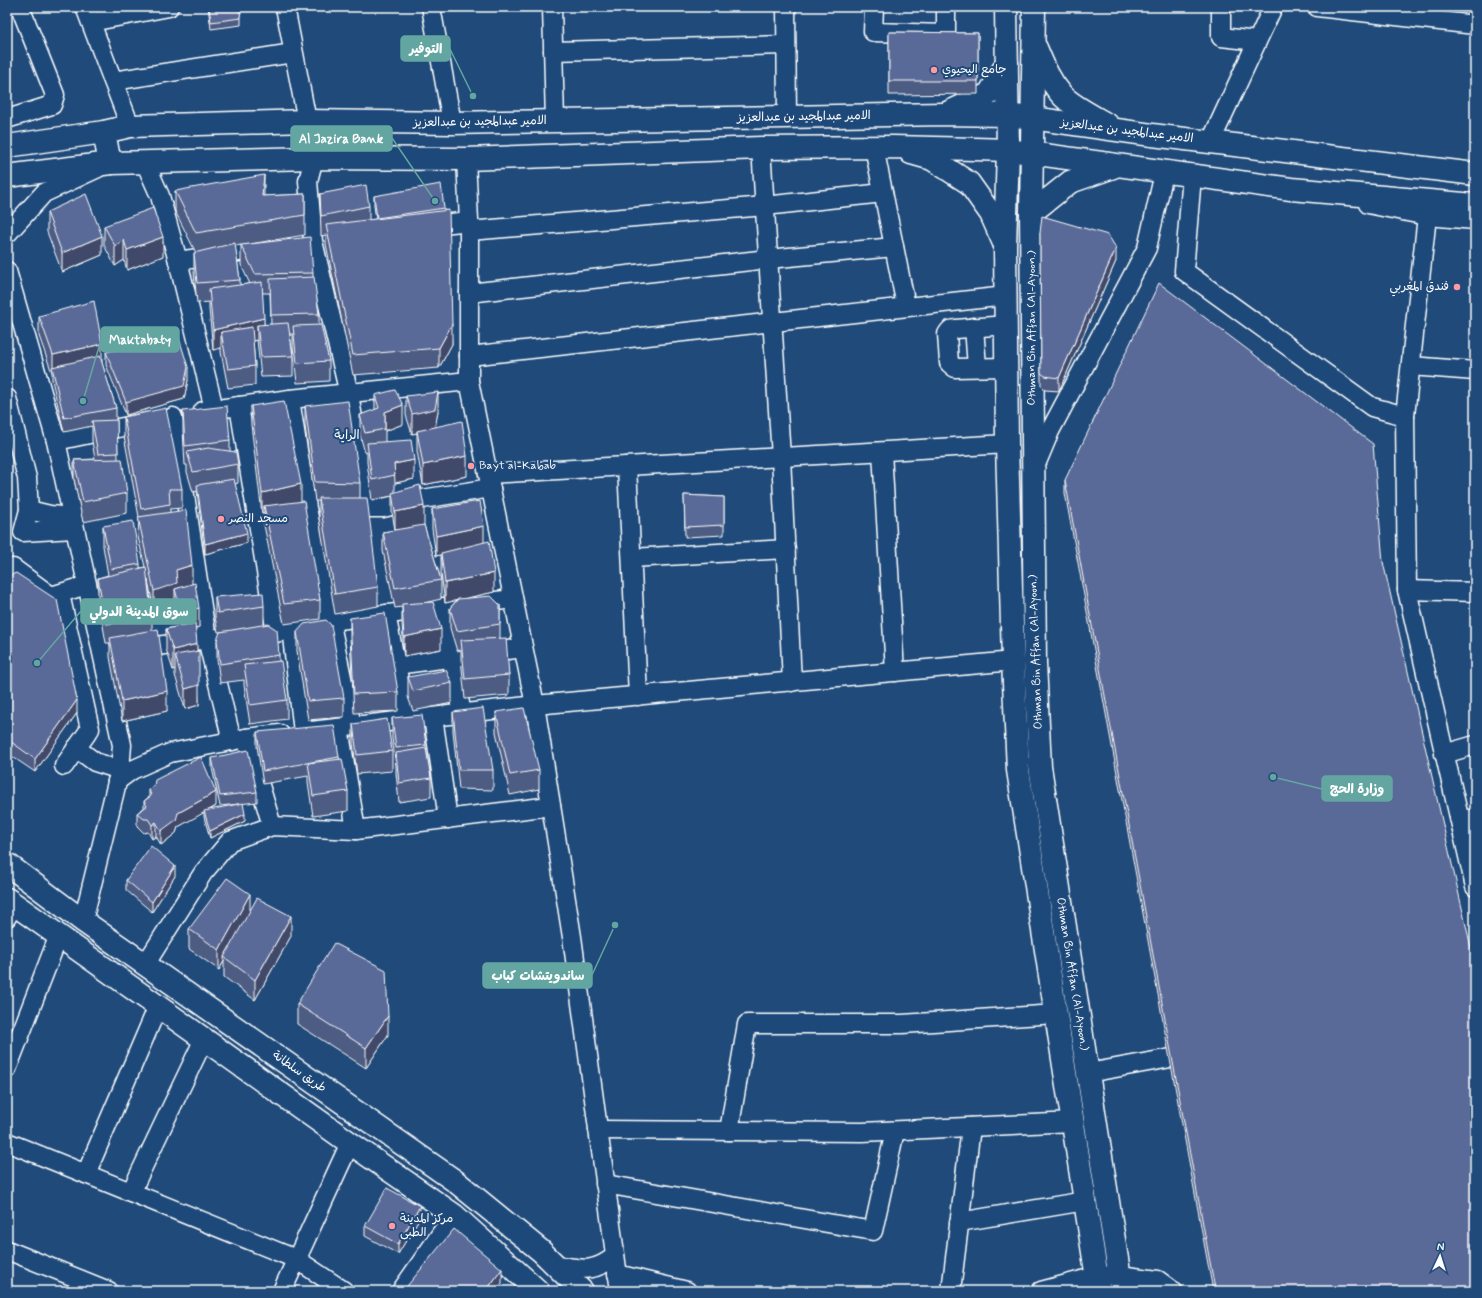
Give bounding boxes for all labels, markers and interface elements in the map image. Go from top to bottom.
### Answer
callout: التوفير [401,36,450,61]
text: التوفير [408,41,442,58]
place label: جامع اليحيوي [942,62,1007,78]
marker: جامع اليحيوي [929,65,939,75]
street label: الامير عبدالمجيد بن عبدالعزيز [736,108,871,126]
street label: الامير عبدالمجيد بن عبدالعزيز [412,113,547,131]
street label: الامير عبدالمجيد بن عبدالعزيز [1059,115,1194,147]
callout: Al Jazira Bank [291,126,392,151]
text: Al Jazira Bank [299,131,384,148]
street label: Othman Bin Affan (Al-Ayoon.) [1024,250,1040,405]
place label: فندق المغربي [1389,279,1449,297]
marker: فندق المغربي [1452,282,1462,292]
callout: Maktabaty [101,327,179,352]
text: Maktabaty [109,332,171,349]
district label: الراية [334,427,360,444]
place label: Bayt al-Kabab [479,458,557,474]
marker: Bayt al-Kabab [466,461,476,471]
place label: مسجد النصر [228,511,288,527]
marker: مسجد النصر [216,514,226,524]
street label: Othman Bin Affan (Al-Ayoon.) [1025,574,1047,730]
callout: سوق المدينة الدولي [81,599,196,624]
text: سوق المدينة الدولي [89,604,189,624]
callout: وزارة الحج [1322,776,1392,801]
text: وزارة الحج [1330,781,1385,798]
street label: Othman Bin Affan (Al-Ayoon.) [1052,896,1092,1052]
callout: ساندويتشات كباب [483,963,592,988]
text: ساندويتشات كباب [492,968,584,985]
street label: طريق سلطانة [269,1047,329,1097]
place label: مرکز المدینة الطبی [400,1211,453,1241]
marker: مرکز المدینة الطبی [387,1221,397,1231]
north arrow [1420,1236,1460,1276]
text: N [1436,1240,1445,1254]

